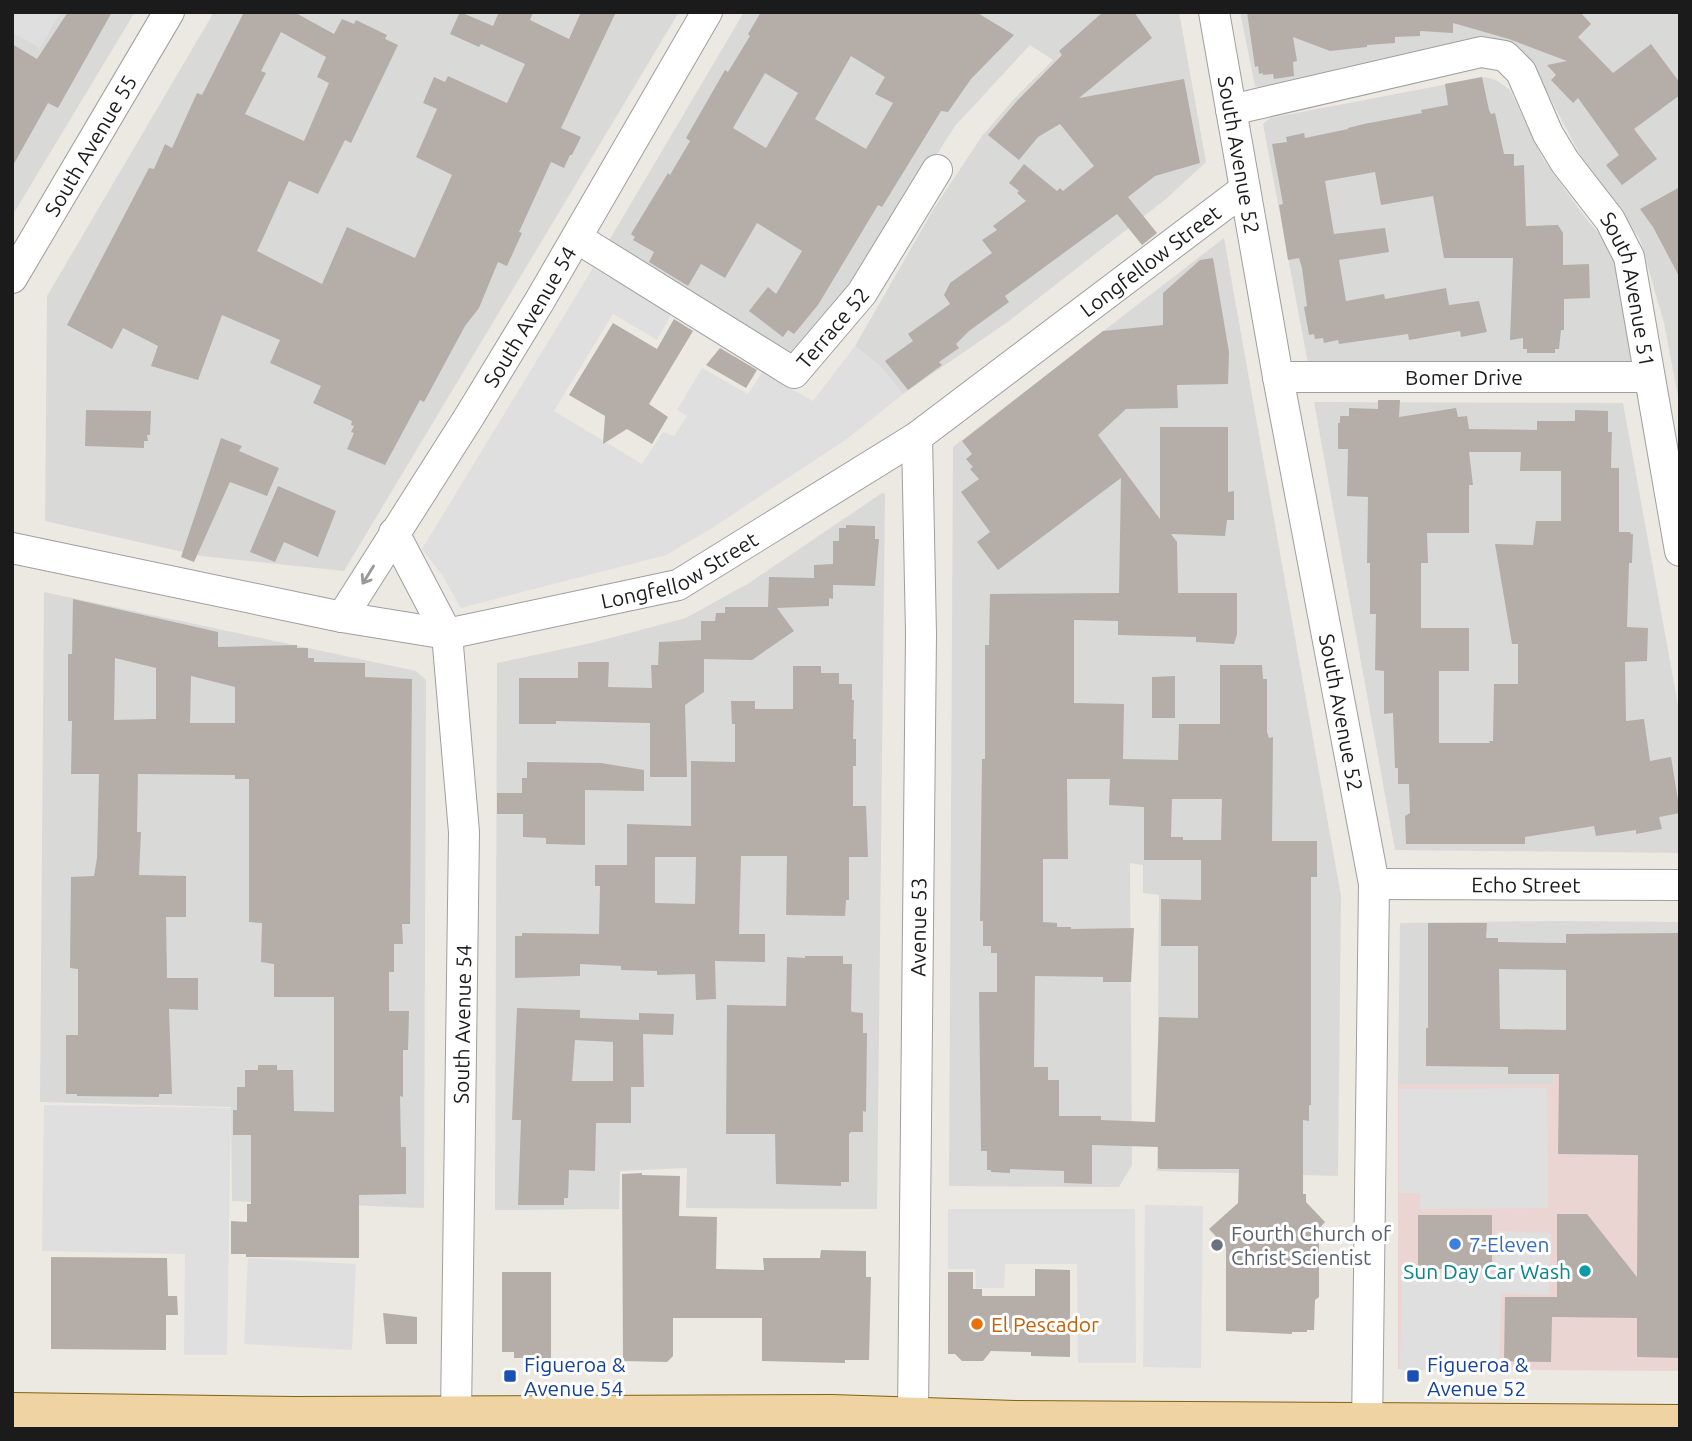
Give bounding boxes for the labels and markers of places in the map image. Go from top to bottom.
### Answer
place label: Fourth Church of Christ Scientist [1231,1221,1392,1269]
place label: 7-Eleven [1469,1232,1550,1256]
marker: 7-Eleven [1447,1236,1463,1252]
marker: Fourth Church of Christ Scientist [1209,1237,1225,1253]
place label: Sun Day Car Wash [1403,1259,1571,1283]
marker: Sun Day Car Wash [1577,1263,1593,1279]
place label: El Pescador [991,1312,1099,1336]
marker: El Pescador [969,1316,985,1332]
place label: Figueroa & Avenue 54 [524,1352,626,1400]
place label: Figueroa & Avenue 52 [1427,1352,1529,1400]
marker: Figueroa & Avenue 54 [502,1368,518,1384]
marker: Figueroa & Avenue 52 [1405,1368,1421,1384]

